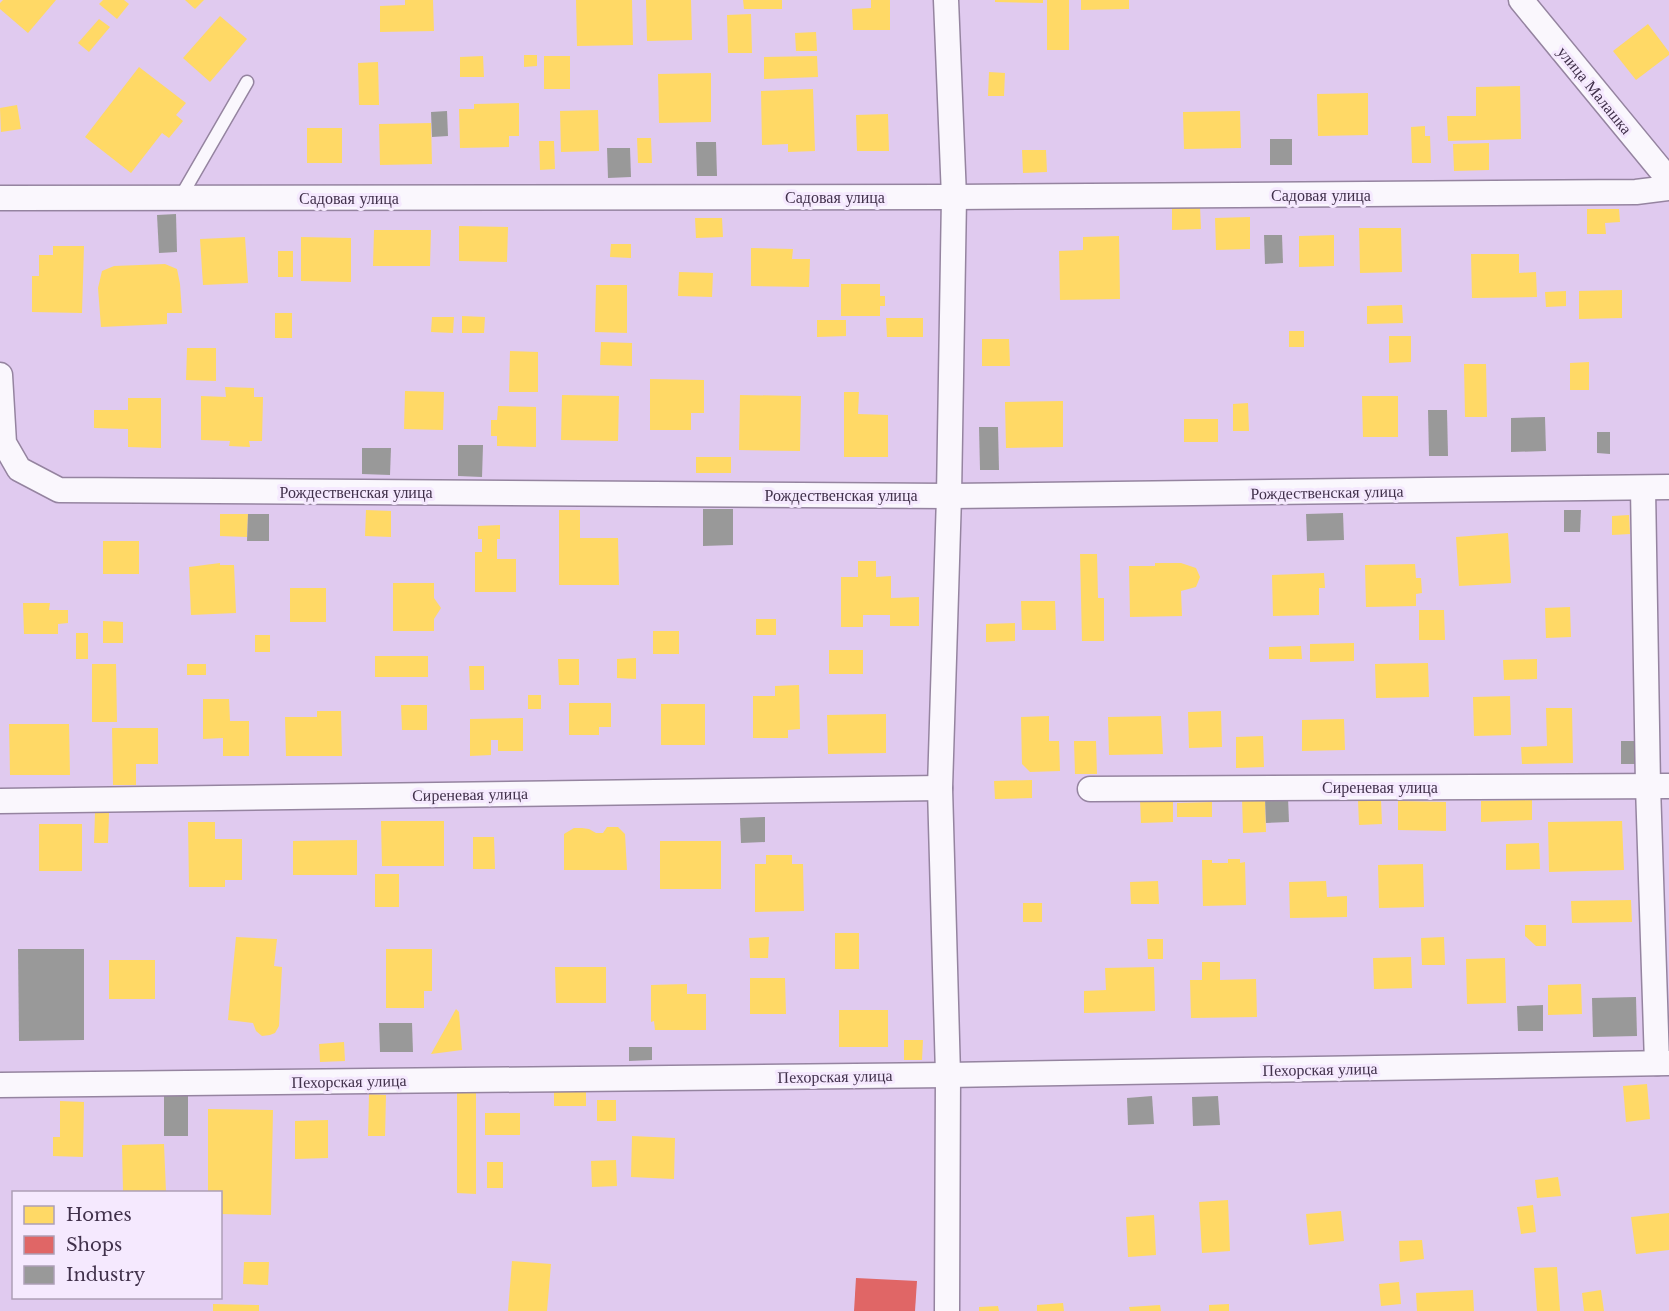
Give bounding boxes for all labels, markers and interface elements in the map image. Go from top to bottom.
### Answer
street label: улица Малашка [1553,42,1637,138]
street label: Садовая улица [1271,185,1371,205]
street label: Садовая улица [785,187,885,207]
street label: Садовая улица [299,188,399,208]
street label: Рождественская улица [1250,481,1404,503]
street label: Рождественская улица [279,482,433,502]
street label: Рождественская улица [764,485,918,505]
street label: Сиреневая улица [1322,777,1438,797]
street label: Сиреневая улица [412,783,528,805]
street label: Пехорская улица [1262,1058,1378,1080]
street label: Пехорская улица [777,1065,893,1087]
street label: Пехорская улица [291,1070,407,1092]
legend [12,1191,222,1299]
text: Homes [66,1204,132,1226]
text: Shops [66,1234,122,1256]
text: Industry [66,1264,146,1286]

